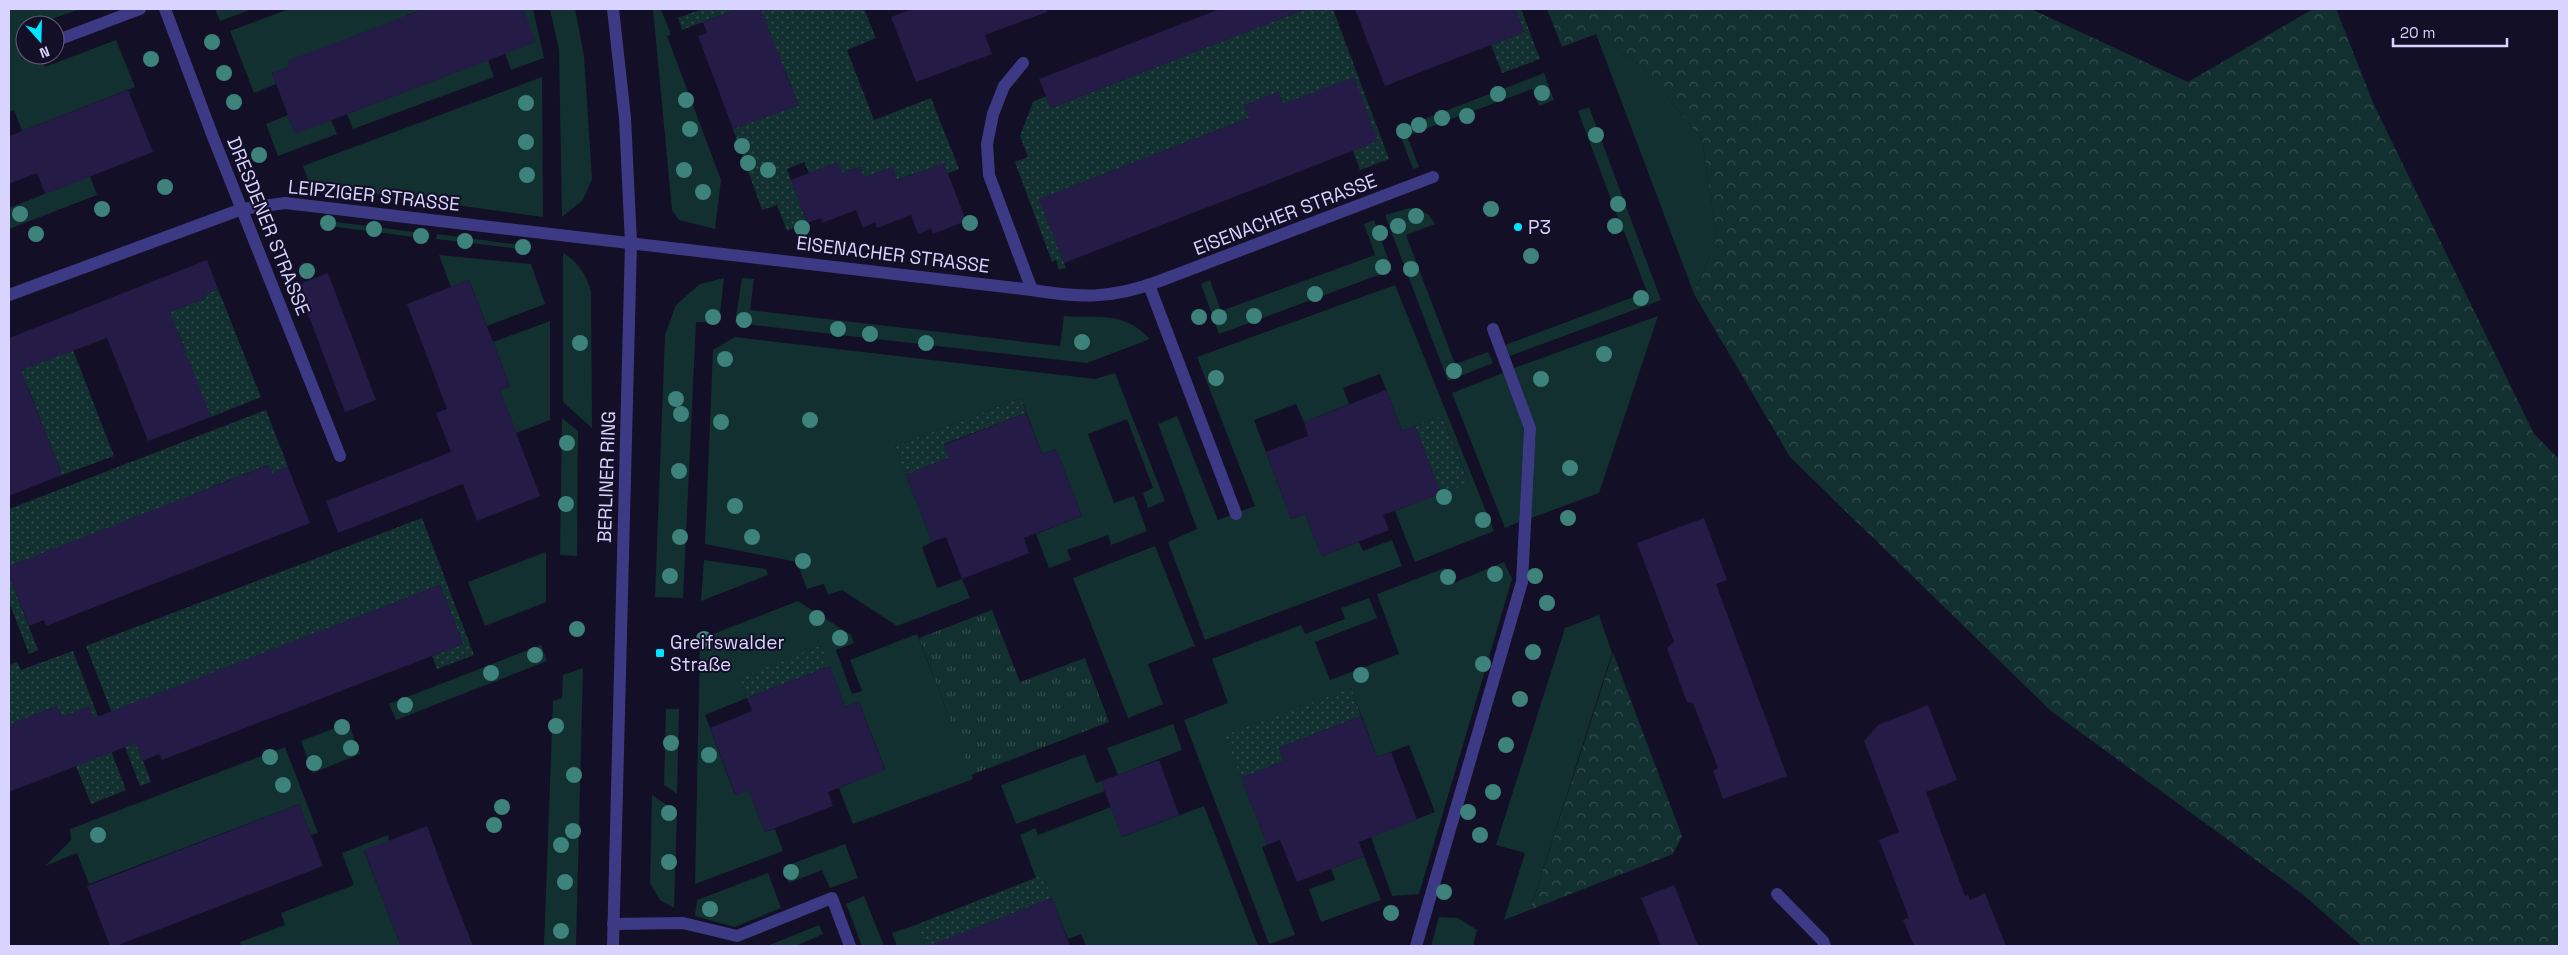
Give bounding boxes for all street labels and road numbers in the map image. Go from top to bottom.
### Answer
street label: DRESDENER STRASSE [221,133,316,319]
street label: EISENACHER STRASSE [1190,168,1380,261]
street label: LEIPZIGER STRASSE [287,174,461,217]
street label: EISENACHER STRASSE [795,230,991,279]
street label: BERLINER RING [592,411,621,544]

